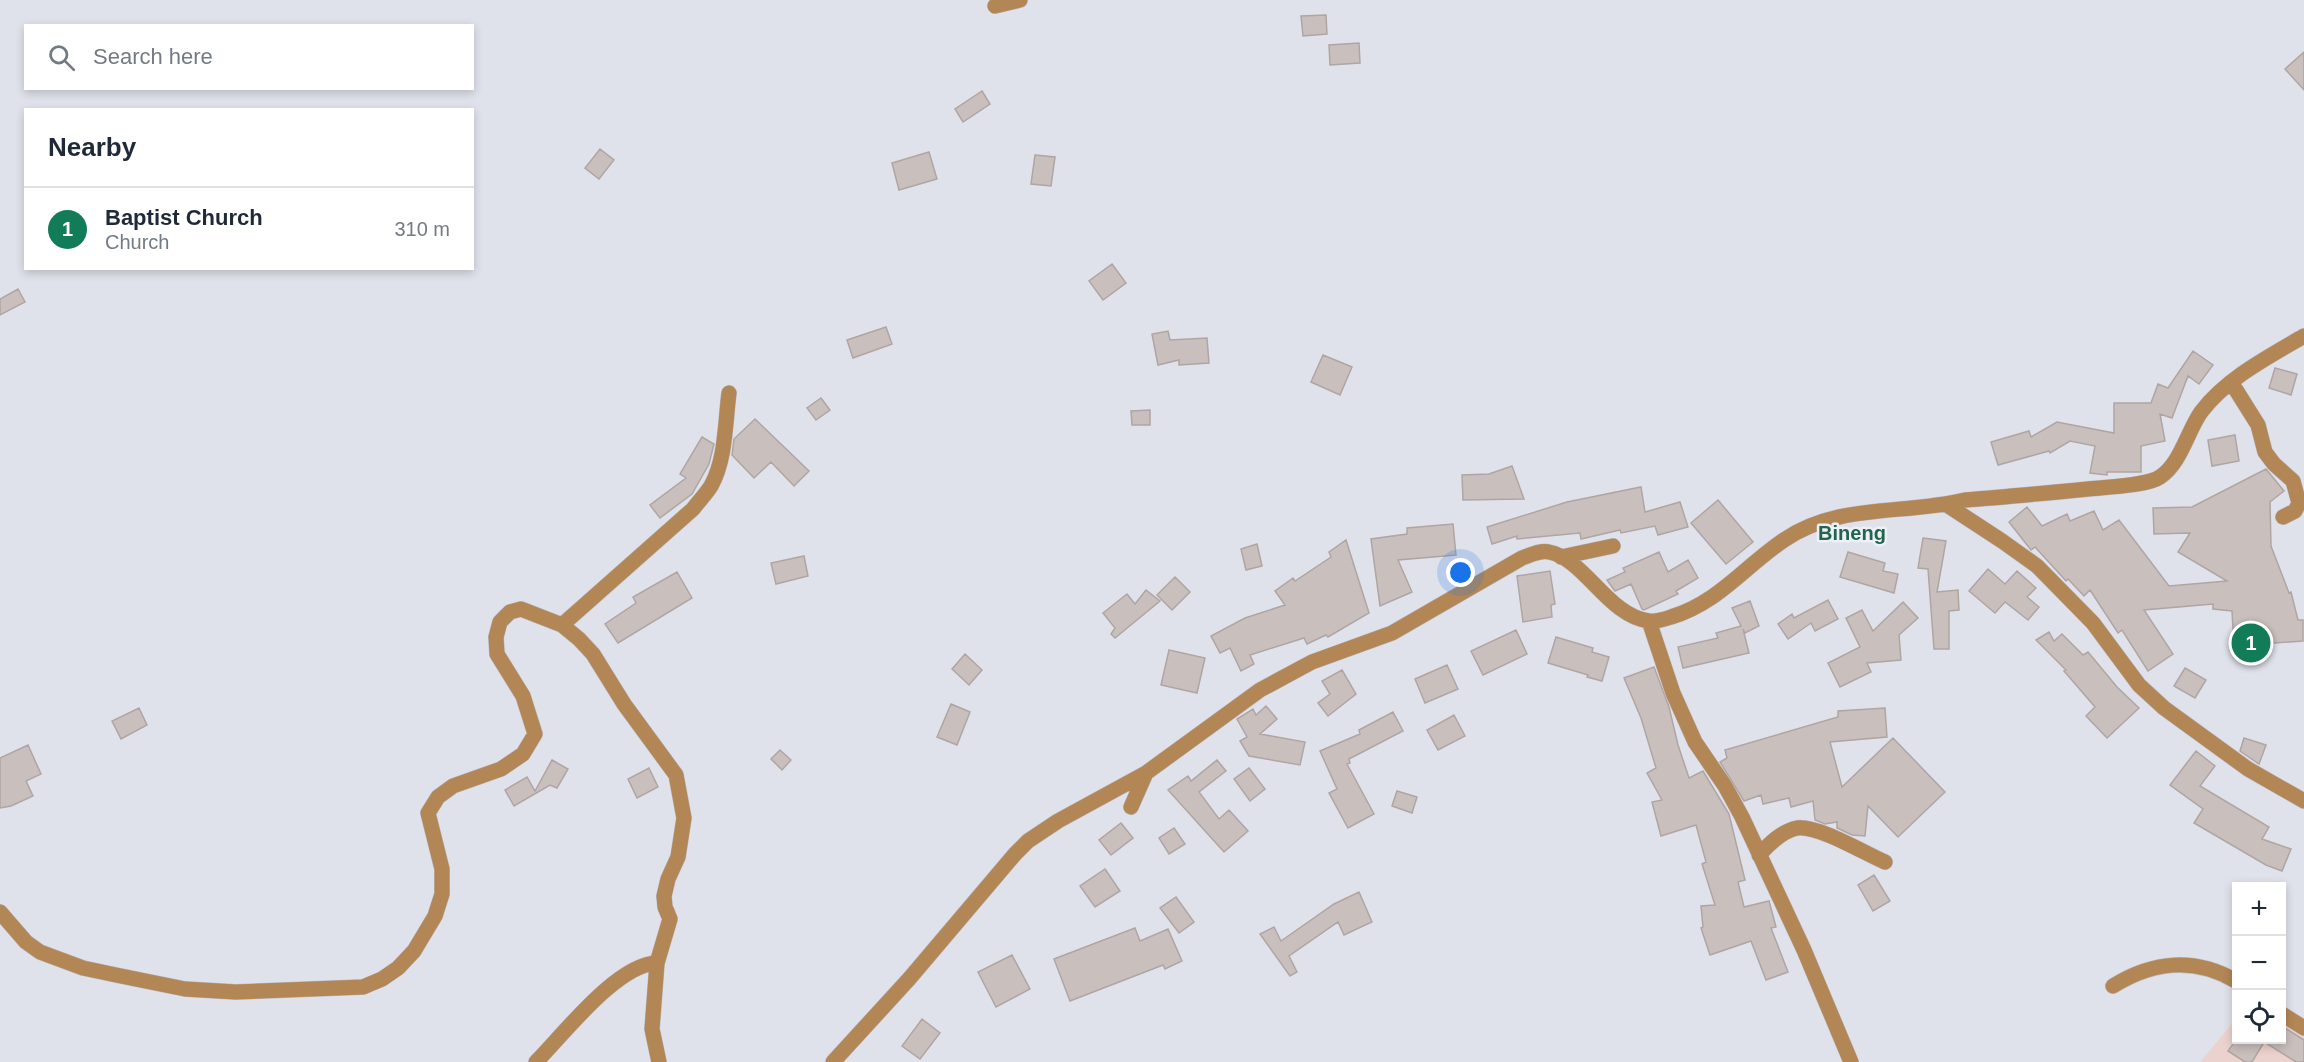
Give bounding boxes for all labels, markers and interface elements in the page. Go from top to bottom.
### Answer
search box [24,24,474,90]
icon: search [45,41,78,74]
text: Search here [93,44,213,69]
text: Nearby [48,132,136,162]
text: Baptist Church [105,205,263,230]
text: 1 [62,218,73,240]
text: 310 m [394,218,450,240]
text: Church [105,231,169,253]
district label: Bineng [1818,522,1886,544]
your location [1446,558,1475,587]
pin: 1 [2232,620,2270,666]
map controls [2232,882,2286,1044]
button: + [2232,882,2286,936]
button: − [2232,936,2286,990]
button: locate [2232,990,2286,1044]

